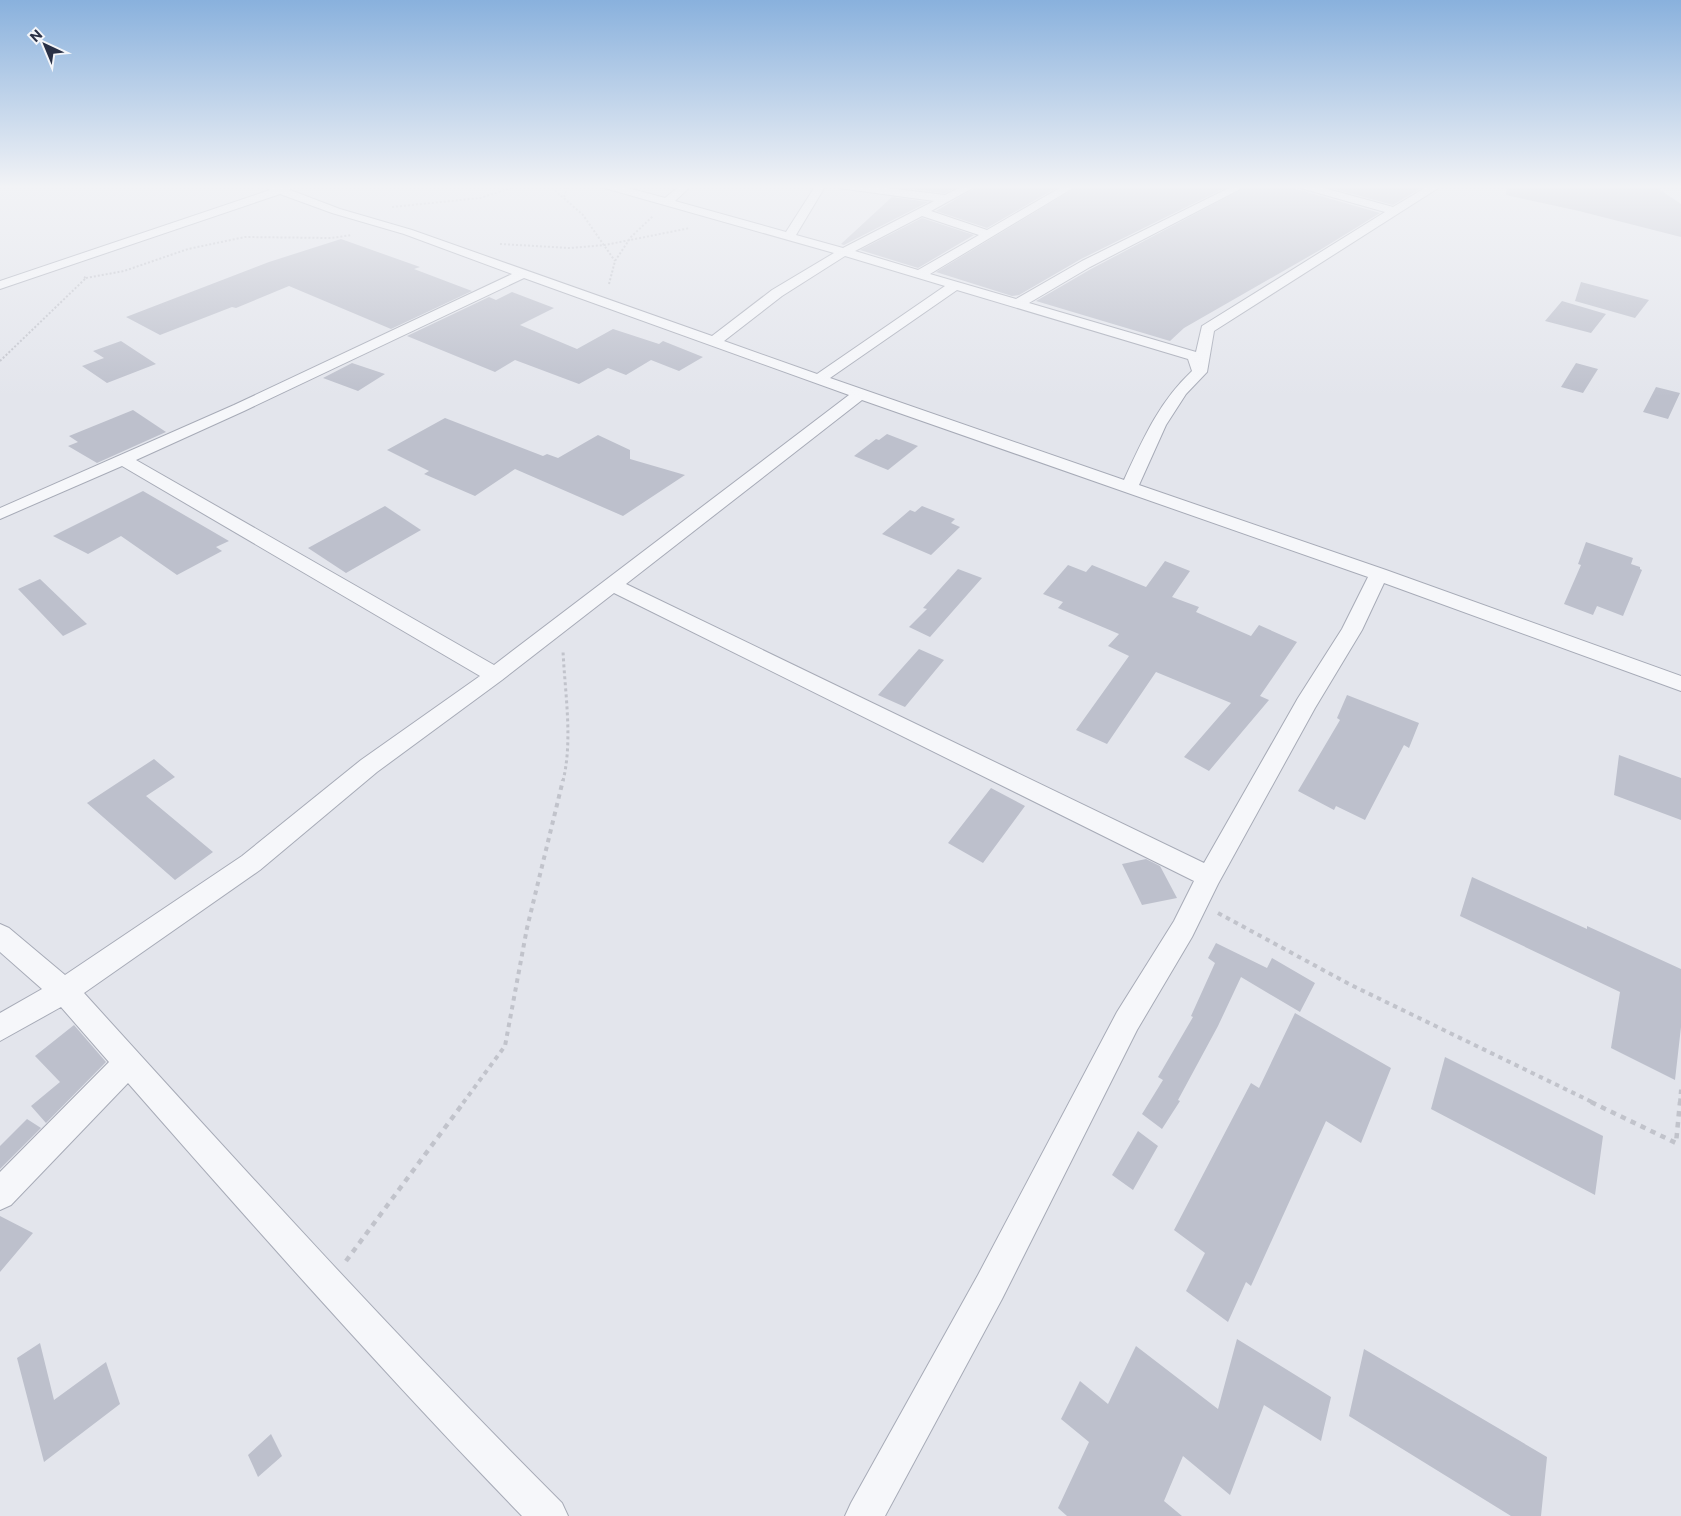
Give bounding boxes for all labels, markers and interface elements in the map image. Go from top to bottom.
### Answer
north arrow [20,20,70,70]
text: N [26,26,45,45]

